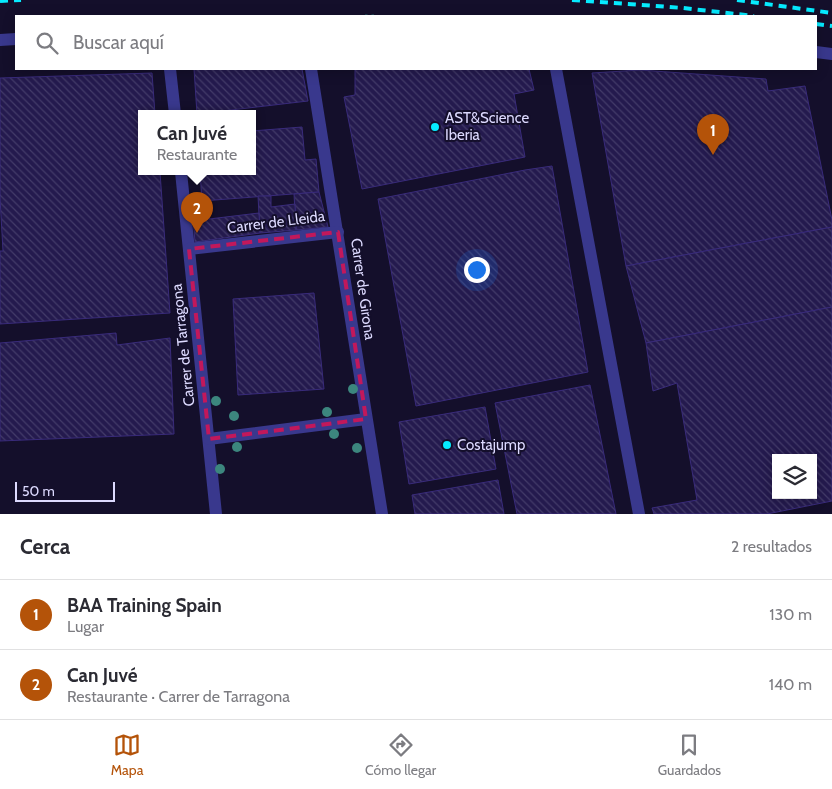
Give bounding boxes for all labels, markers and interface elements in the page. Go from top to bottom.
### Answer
search box [15,15,817,70]
icon: search [33,29,61,57]
text: Buscar aquí [73,31,164,54]
place label: AST&Science Iberia [445,109,529,144]
popup [138,110,256,175]
pin: 1 [697,114,729,155]
marker: AST&Science Iberia [429,121,441,133]
text: Can Juvé [157,122,227,145]
text: Restaurante [157,145,237,164]
pin: 2 [181,192,213,233]
street label: Carrer de Lleida [226,207,327,237]
street label: Carrer de Girona [347,237,379,342]
your location [464,257,490,283]
street label: Carrer de Tarragona [168,282,198,407]
place label: Costajump [457,436,525,454]
marker: Costajump [441,439,453,451]
map controls [772,454,817,499]
button: layers [772,454,817,499]
scale bar [15,479,115,502]
text: 50 m [22,482,55,500]
text: Cerca [20,534,70,559]
text: 2 resultados [731,537,812,556]
text: BAA Training Spain [67,594,222,617]
text: 1 [33,605,39,624]
text: 130 m [769,605,812,624]
text: Lugar [67,617,104,636]
text: Can Juvé [67,664,137,687]
text: 2 [32,675,40,694]
text: 140 m [769,675,812,694]
text: Restaurante · Carrer de Tarragona [67,687,290,706]
tab: Mapa [111,731,143,779]
tab: Cómo llegar [365,731,436,779]
tab: Guardados [658,731,721,779]

